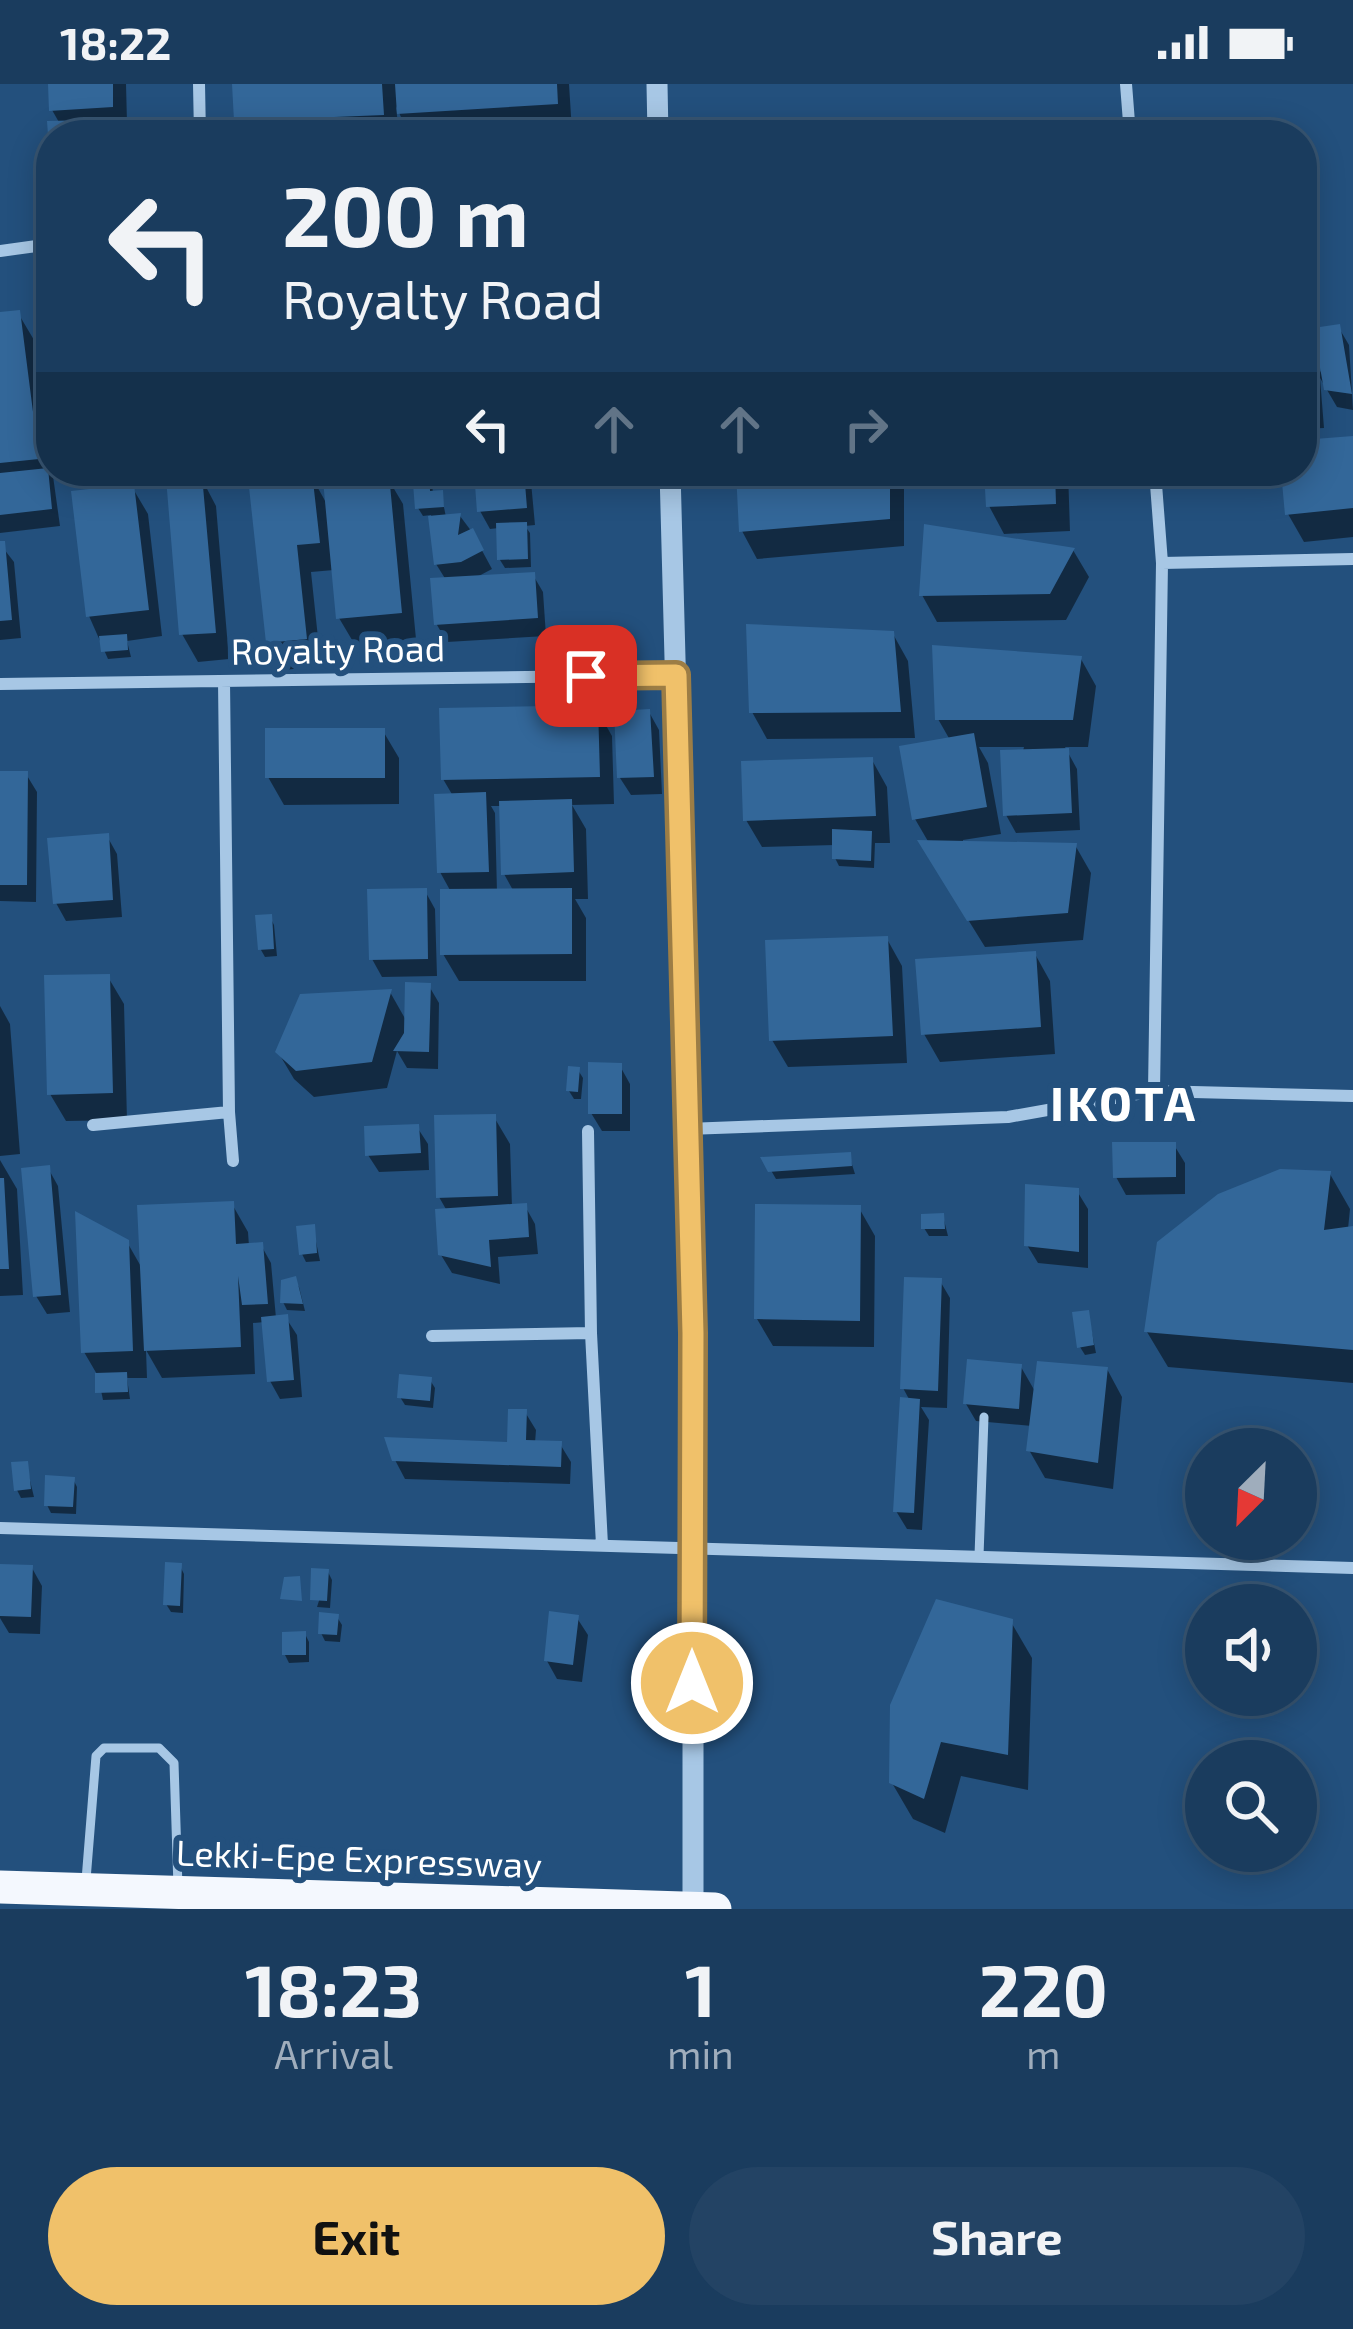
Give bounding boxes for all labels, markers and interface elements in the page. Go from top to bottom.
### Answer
text: 18:22 [60,15,171,69]
text: 200 m [282,163,529,264]
icon: left [84,168,240,324]
text: Royalty Road [282,265,603,330]
icon: left [455,396,521,462]
icon: ahead [581,396,647,462]
icon: ahead [707,396,773,462]
icon: right [833,396,899,462]
street label: Royalty Road [230,625,445,672]
pin [535,625,637,727]
icon: arrive [553,643,619,709]
district label: IKOTA [1050,1073,1198,1131]
north arrow [1185,1428,1317,1560]
map controls [1185,1428,1317,1872]
button: sound [1185,1584,1317,1716]
position arrow [629,1620,755,1746]
button: search [1185,1740,1317,1872]
street label: Lekki-Epe Expressway [175,1830,543,1885]
text: 18:23 [245,1945,422,2031]
text: 1 [685,1945,716,2031]
text: 220 [979,1945,1108,2031]
text: Arrival [274,2030,393,2077]
text: min [667,2030,734,2077]
text: m [1026,2030,1060,2077]
button: Exit [48,2167,665,2305]
button: Share [689,2167,1305,2305]

